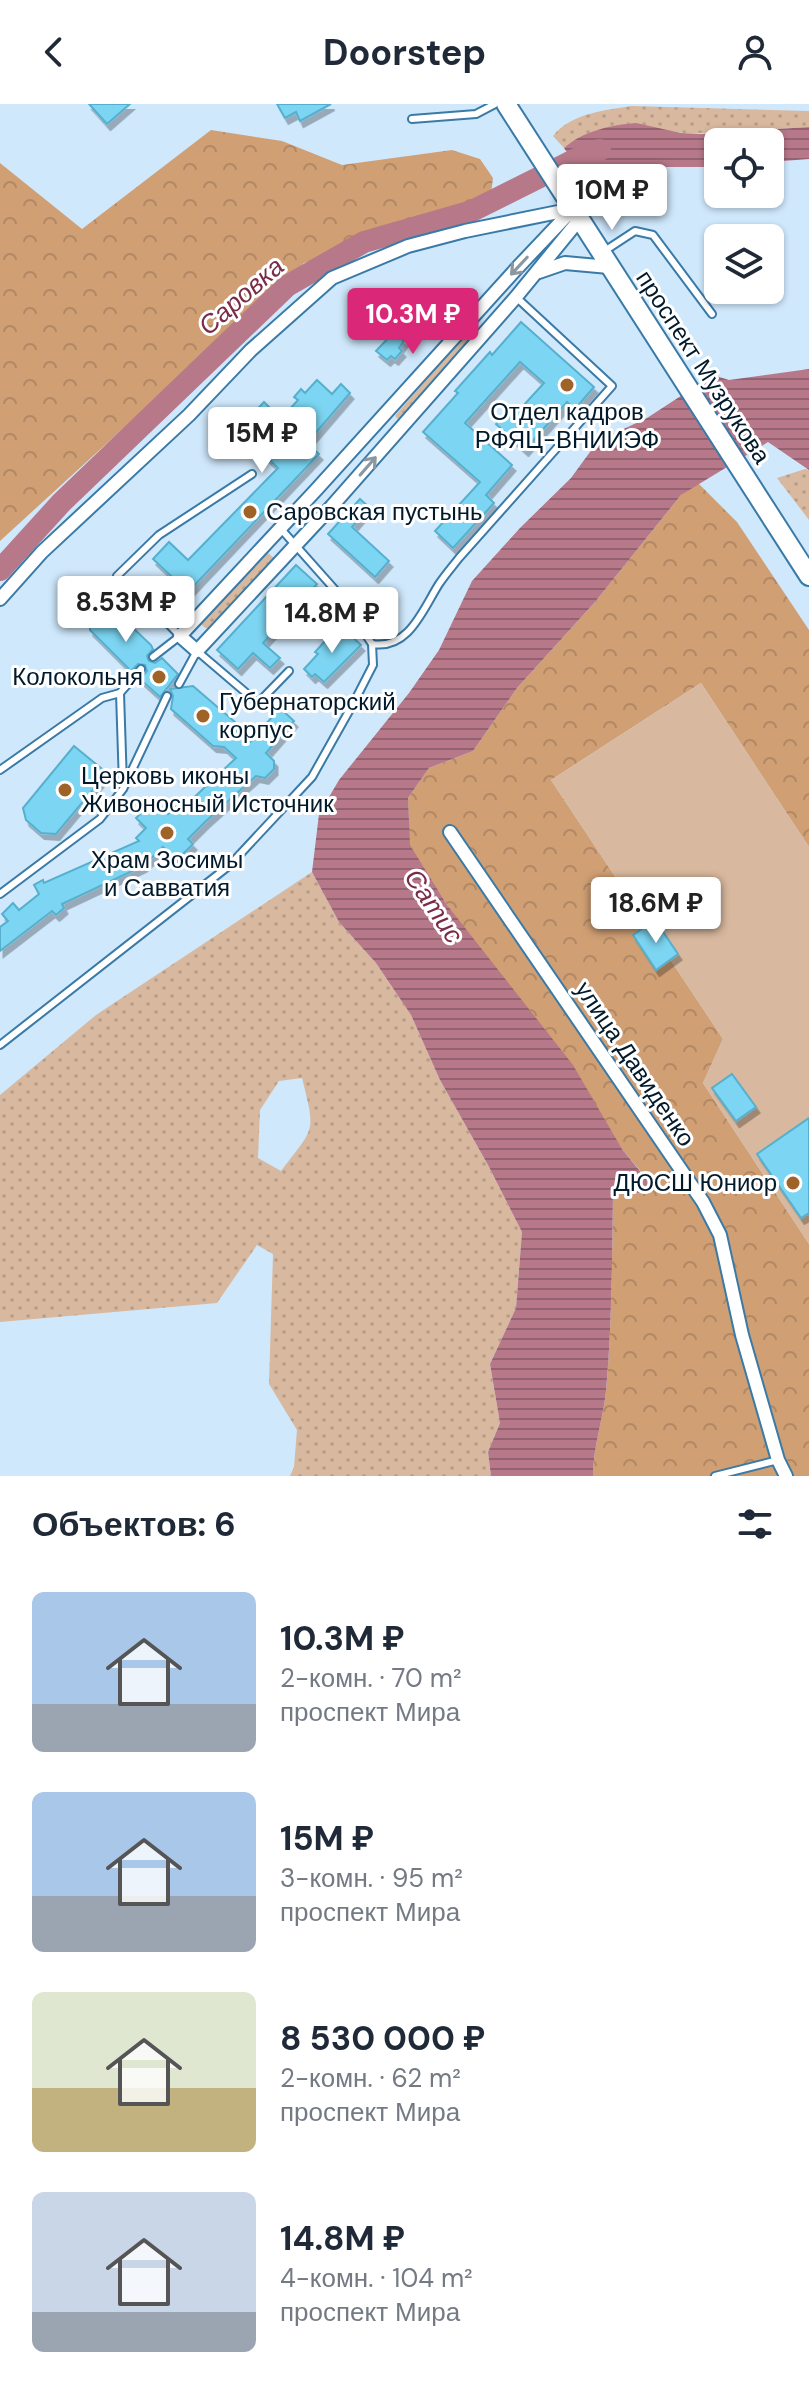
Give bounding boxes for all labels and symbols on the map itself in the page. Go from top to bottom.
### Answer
pin: 10M ₽ [556,164,668,232]
water label: Саровка [191,249,291,343]
one-way arrow [510,255,529,275]
street label: проспект Музрукова [629,264,778,470]
pin: 10.3M ₽ [339,288,487,356]
marker: Отдел кадров РФЯЦ-ВНИИЭФ [558,376,576,394]
place label: Отдел кадров РФЯЦ-ВНИИЭФ [475,396,659,455]
pin: 15M ₽ [206,407,318,475]
one-way arrow [358,456,376,476]
place label: Саровская пустынь [266,496,483,527]
marker: Саровская пустынь [241,503,259,521]
pin: 8.53M ₽ [52,576,200,644]
pin: 14.8M ₽ [258,587,406,655]
place label: Колокольня [12,661,143,692]
marker: Колокольня [150,668,168,686]
place label: Губернаторский корпус [219,686,396,745]
marker: Губернаторский корпус [194,707,212,725]
place label: Церковь иконы Живоносный Источник [81,760,334,819]
marker: Церковь иконы Живоносный Источник [56,781,74,799]
marker: Храм Зосимы и Савватия [158,824,176,842]
place label: Храм Зосимы и Савватия [91,844,243,903]
water label: Сатис [397,862,471,950]
pin: 18.6M ₽ [582,877,730,945]
street label: улица Давиденко [569,975,702,1152]
place label: ДЮСШ Юниор [613,1167,777,1198]
marker: ДЮСШ Юниор [784,1174,802,1192]

